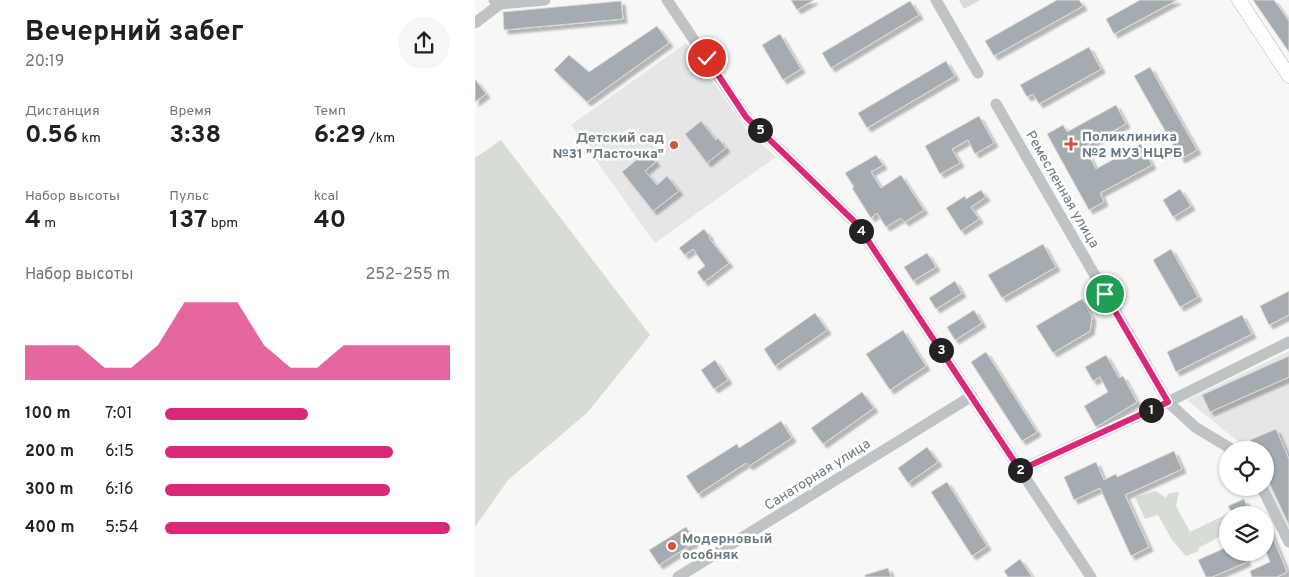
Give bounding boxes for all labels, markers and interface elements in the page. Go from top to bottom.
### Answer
text: Вечерний забег [25,15,244,51]
button: share [398,17,450,69]
pin [686,37,728,79]
icon: check [693,44,721,72]
text: 20:19 [25,52,64,72]
text: Дистанция [25,103,100,120]
text: Время [169,103,211,120]
text: Темп [314,103,346,120]
pin: 5 [747,118,773,142]
text: 0.56 [25,120,78,152]
text: 3:38 [169,120,221,152]
text: 6:29 [314,120,366,152]
text: 5 [756,122,765,139]
street label: Ремесленная улица [1021,128,1102,251]
place label: Поликлиника №2 МУЗ НЦРБ [1082,129,1182,162]
text: km [78,130,101,147]
text: /km [366,130,395,147]
place label: Детский сад №31 "Ласточка" [552,130,664,163]
marker: Поликлиника №2 МУЗ НЦРБ [1064,137,1078,151]
marker: Детский сад №31 "Ласточка" [668,139,680,151]
text: Набор высоты [25,188,120,205]
text: Пульс [169,188,209,205]
text: kcal [314,188,339,205]
text: 4 [25,205,41,237]
text: 137 [169,205,207,237]
text: 40 [314,205,346,237]
text: m [41,215,56,232]
text: bpm [207,215,238,232]
pin: 4 [849,218,873,244]
text: 4 [857,223,866,240]
text: Набор высоты [25,265,133,285]
text: 252–255 m [365,265,450,285]
pin [1084,273,1126,315]
icon: arrive [1091,280,1119,308]
pin: 3 [929,338,953,362]
text: 3 [937,342,946,359]
pin: 1 [1139,398,1163,422]
text: 1 [1149,402,1154,419]
text: 100 m [25,404,71,424]
text: 7:01 [105,404,133,424]
street label: Санаторная улица [762,436,874,515]
map controls [1219,441,1274,561]
button: locate [1219,441,1274,496]
text: 200 m [25,442,74,462]
text: 6:15 [105,442,134,462]
pin: 2 [1007,458,1033,482]
text: 2 [1016,462,1025,479]
text: 300 m [25,480,73,500]
text: 6:16 [105,480,134,500]
button: layers [1219,506,1274,561]
text: 400 m [25,518,74,538]
text: 5:54 [105,518,139,538]
place label: Модерновый особняк [682,531,772,564]
marker: Модерновый особняк [666,540,678,552]

